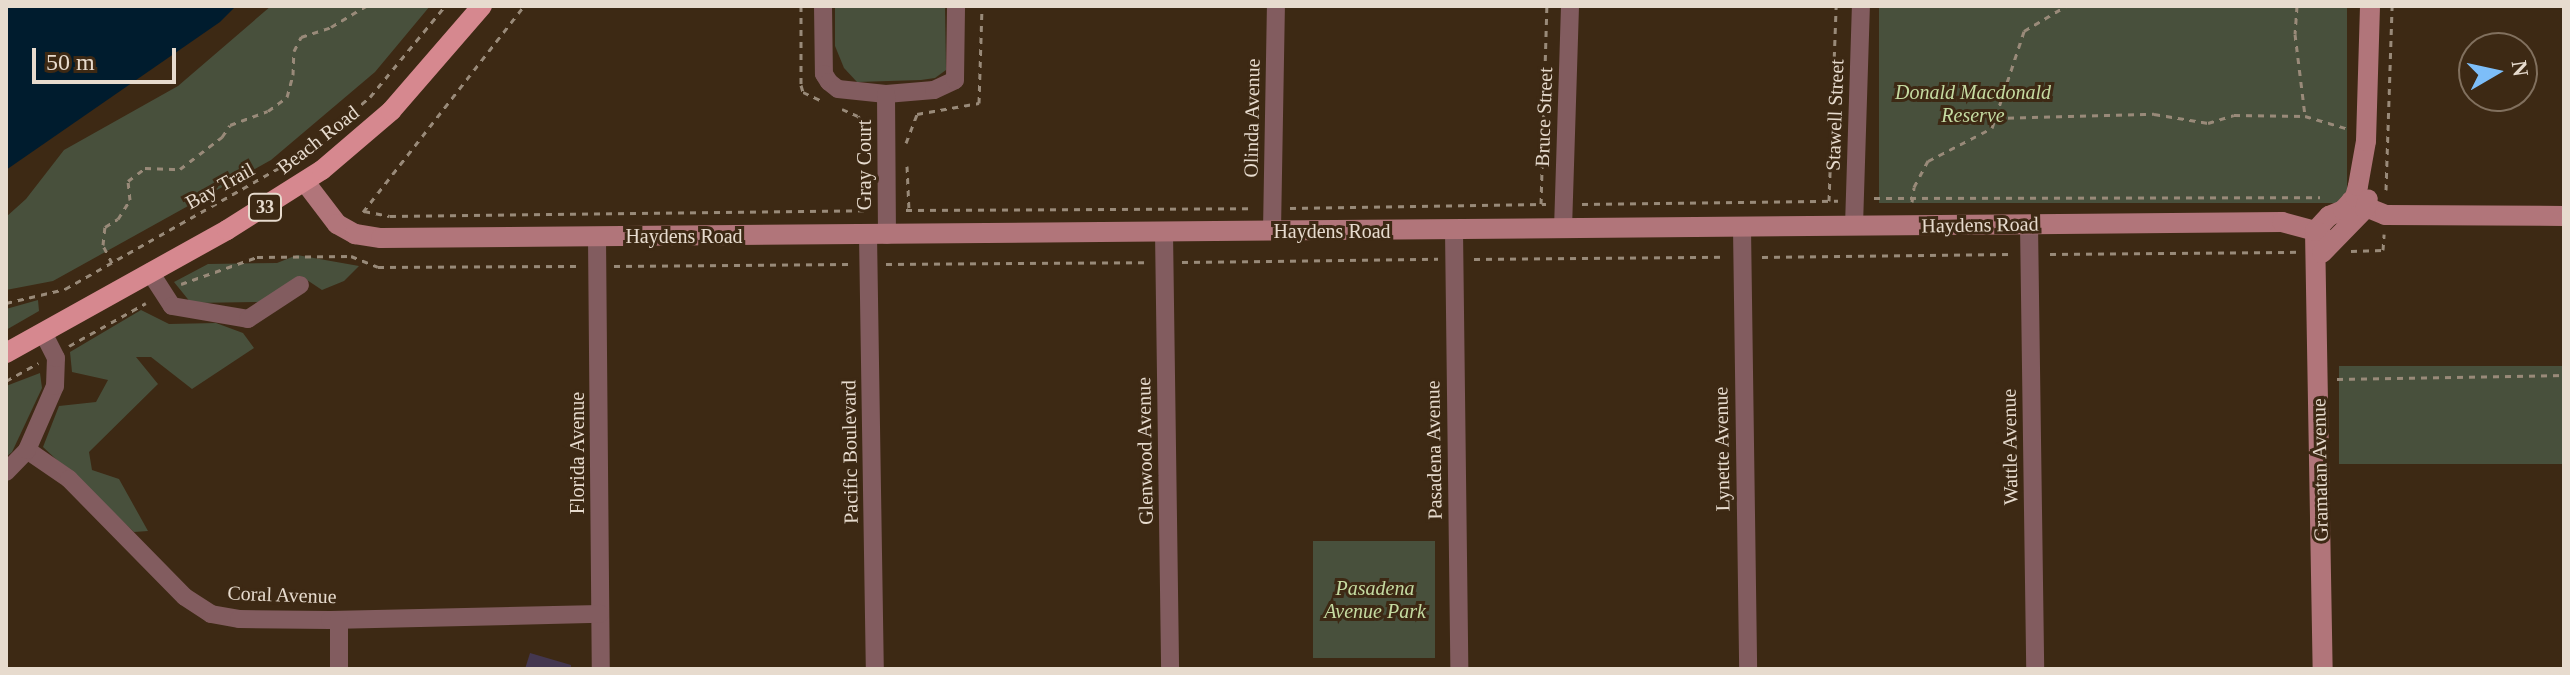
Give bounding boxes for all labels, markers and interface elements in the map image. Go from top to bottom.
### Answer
scale bar [36,32,180,82]
north arrow [2458,32,2538,112]
text: 50 m [46,49,95,75]
street label: Olinda Avenue [1239,58,1265,178]
street label: Stawell Street [1821,59,1849,171]
text: N [2507,59,2534,78]
street label: Bruce Street [1530,67,1558,167]
park label: Donald Macdonald Reserve [1895,80,2051,127]
street label: Beach Road [272,101,364,179]
street label: Gray Court [852,120,876,210]
street label: Bay Trail [181,157,259,215]
road number: 33 [247,193,283,221]
street label: Haydens Road [1921,212,2039,238]
street label: Haydens Road [1273,219,1391,243]
street label: Haydens Road [625,224,743,248]
street label: Glenwood Avenue [1132,376,1158,526]
street label: Pacific Boulevard [837,380,863,524]
street label: Pasadena Avenue [1421,380,1447,520]
street label: Lynette Avenue [1709,386,1735,512]
street label: Wattle Avenue [1997,388,2023,506]
street label: Florida Avenue [565,391,589,515]
street label: Gramatan Avenue [2307,398,2333,542]
park label: Pasadena Avenue Park [1324,577,1426,624]
street label: Coral Avenue [227,581,337,609]

